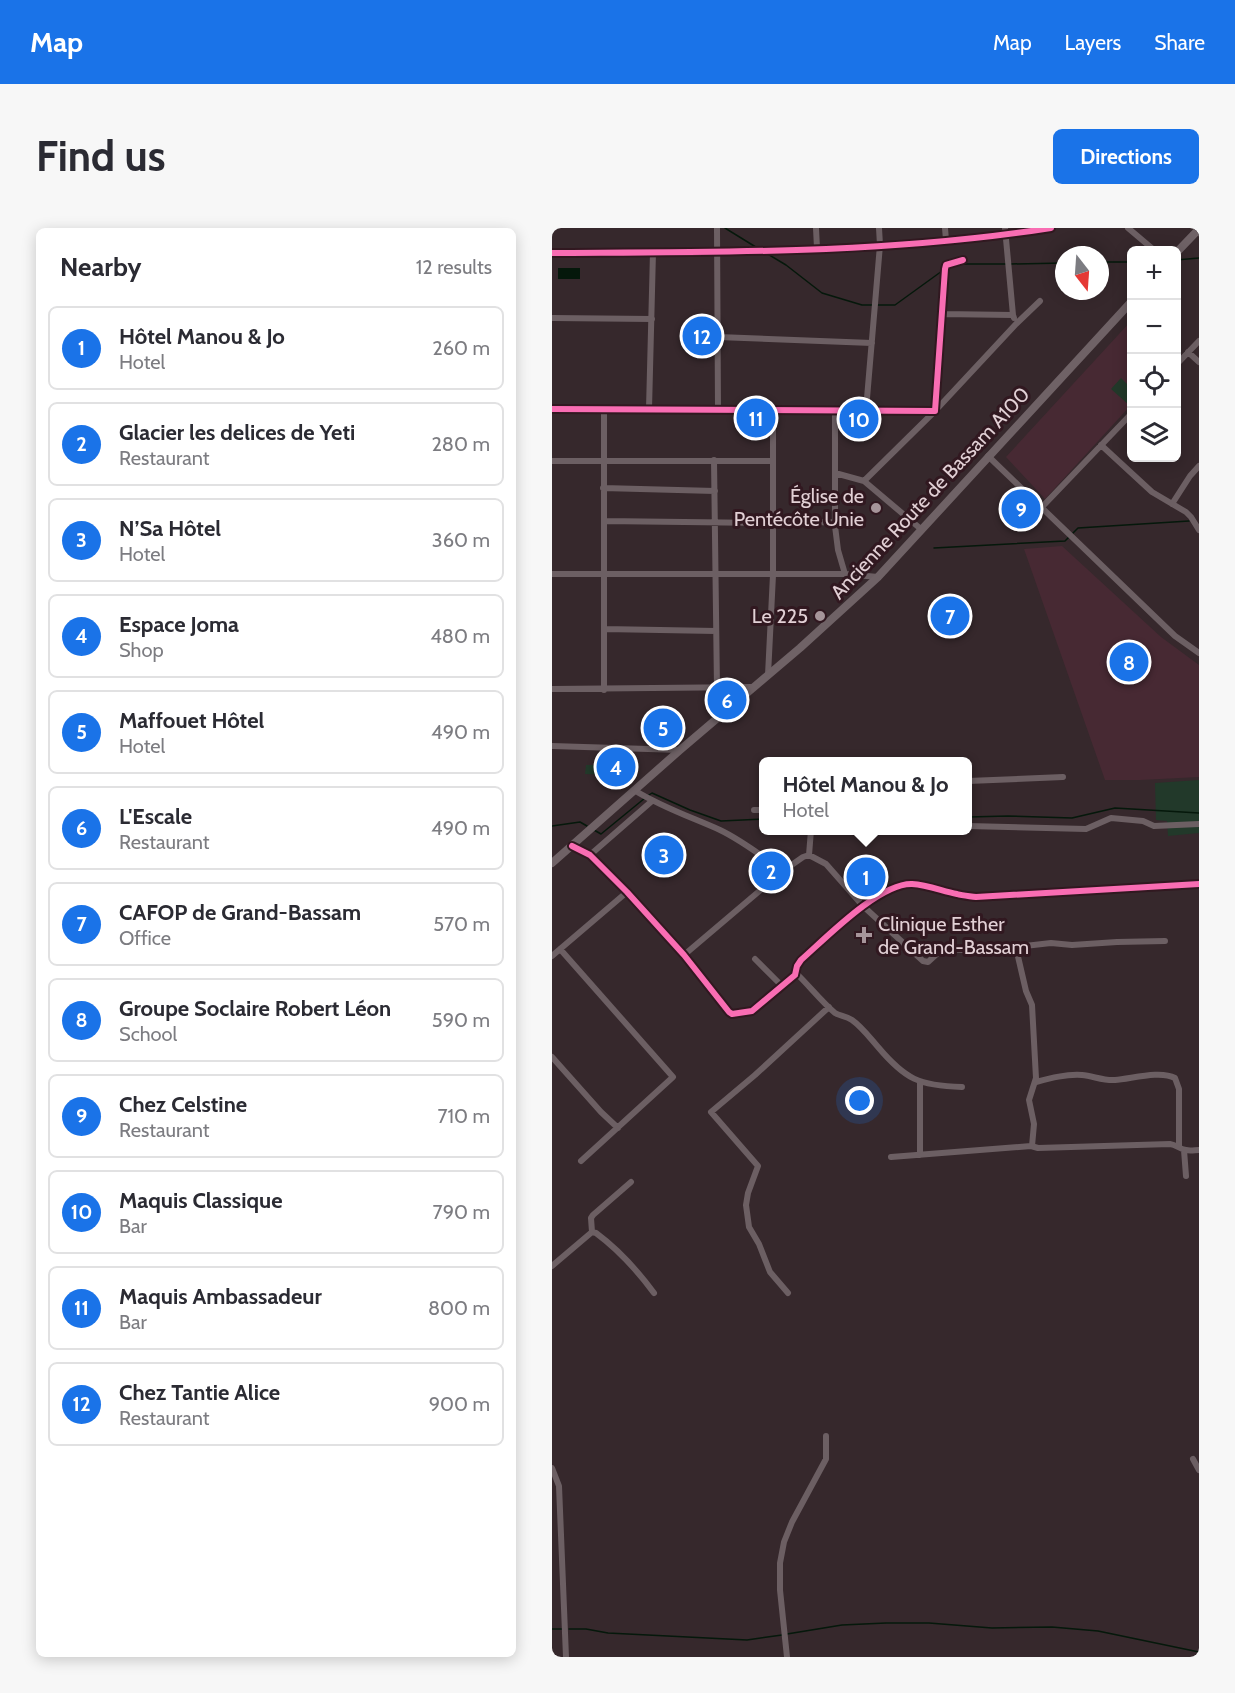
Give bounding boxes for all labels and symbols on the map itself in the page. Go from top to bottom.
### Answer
north arrow [1055,246,1109,300]
pin: 12 [682,314,722,358]
street label: Ancienne Route de Bassam A100 [825,382,1035,604]
pin: 11 [736,396,776,441]
pin: 10 [840,396,878,441]
place label: Église de Pentécôte Unie [734,484,864,531]
pin: 9 [1002,486,1040,532]
marker: Église de Pentécôte Unie [869,501,883,515]
pin: 7 [930,594,970,638]
place label: Le 225 [752,604,808,628]
marker: Le 225 [813,609,827,623]
pin: 8 [1110,640,1148,684]
pin: 6 [708,678,747,722]
pin: 5 [644,706,682,750]
pin: 4 [596,744,636,790]
pin: 3 [644,832,684,878]
pin: 2 [752,848,790,894]
pin: 1 [846,854,886,900]
place label: Clinique Esther de Grand-Bassam [878,912,1029,959]
marker: Clinique Esther de Grand-Bassam [855,926,873,944]
your location [845,1086,874,1115]

